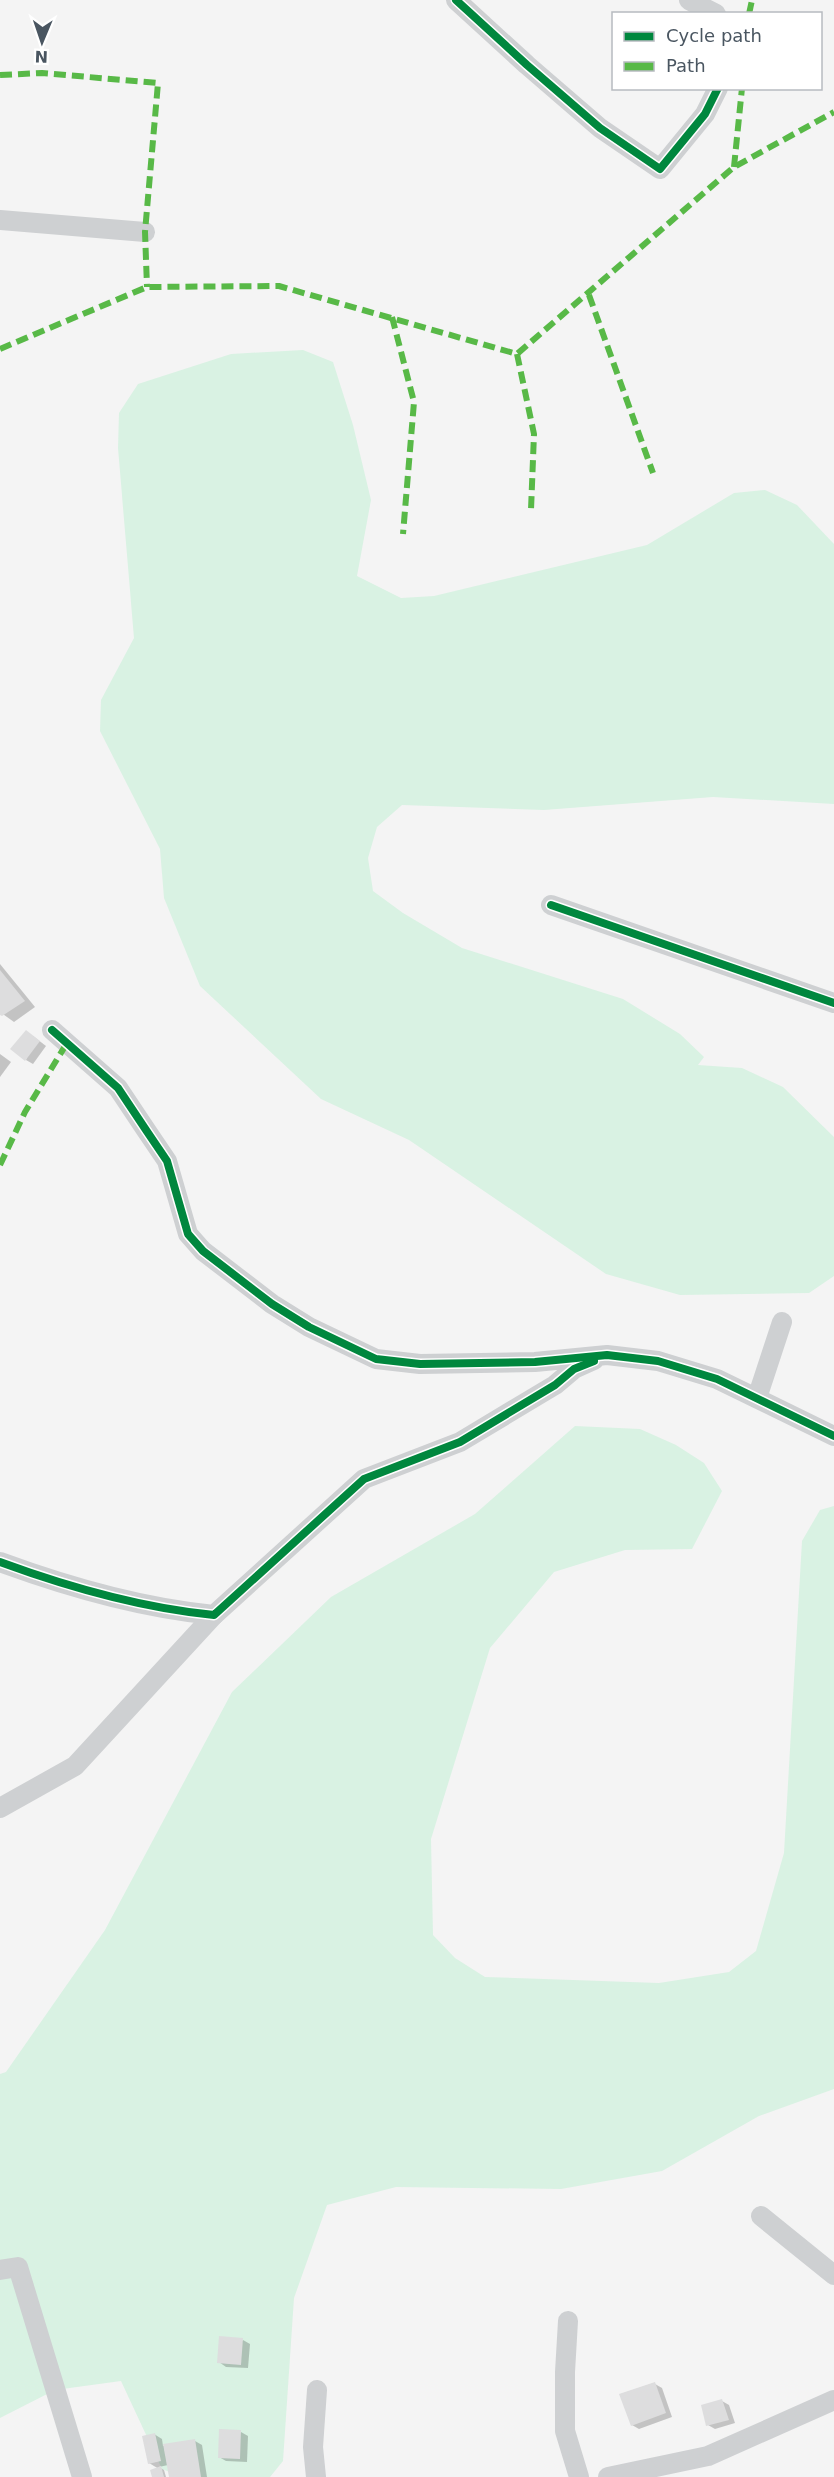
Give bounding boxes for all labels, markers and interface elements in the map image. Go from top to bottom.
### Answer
north arrow [12,12,72,72]
legend [612,12,822,90]
text: Cycle path [666,25,762,46]
text: N [34,47,49,66]
text: Path [666,55,706,76]

